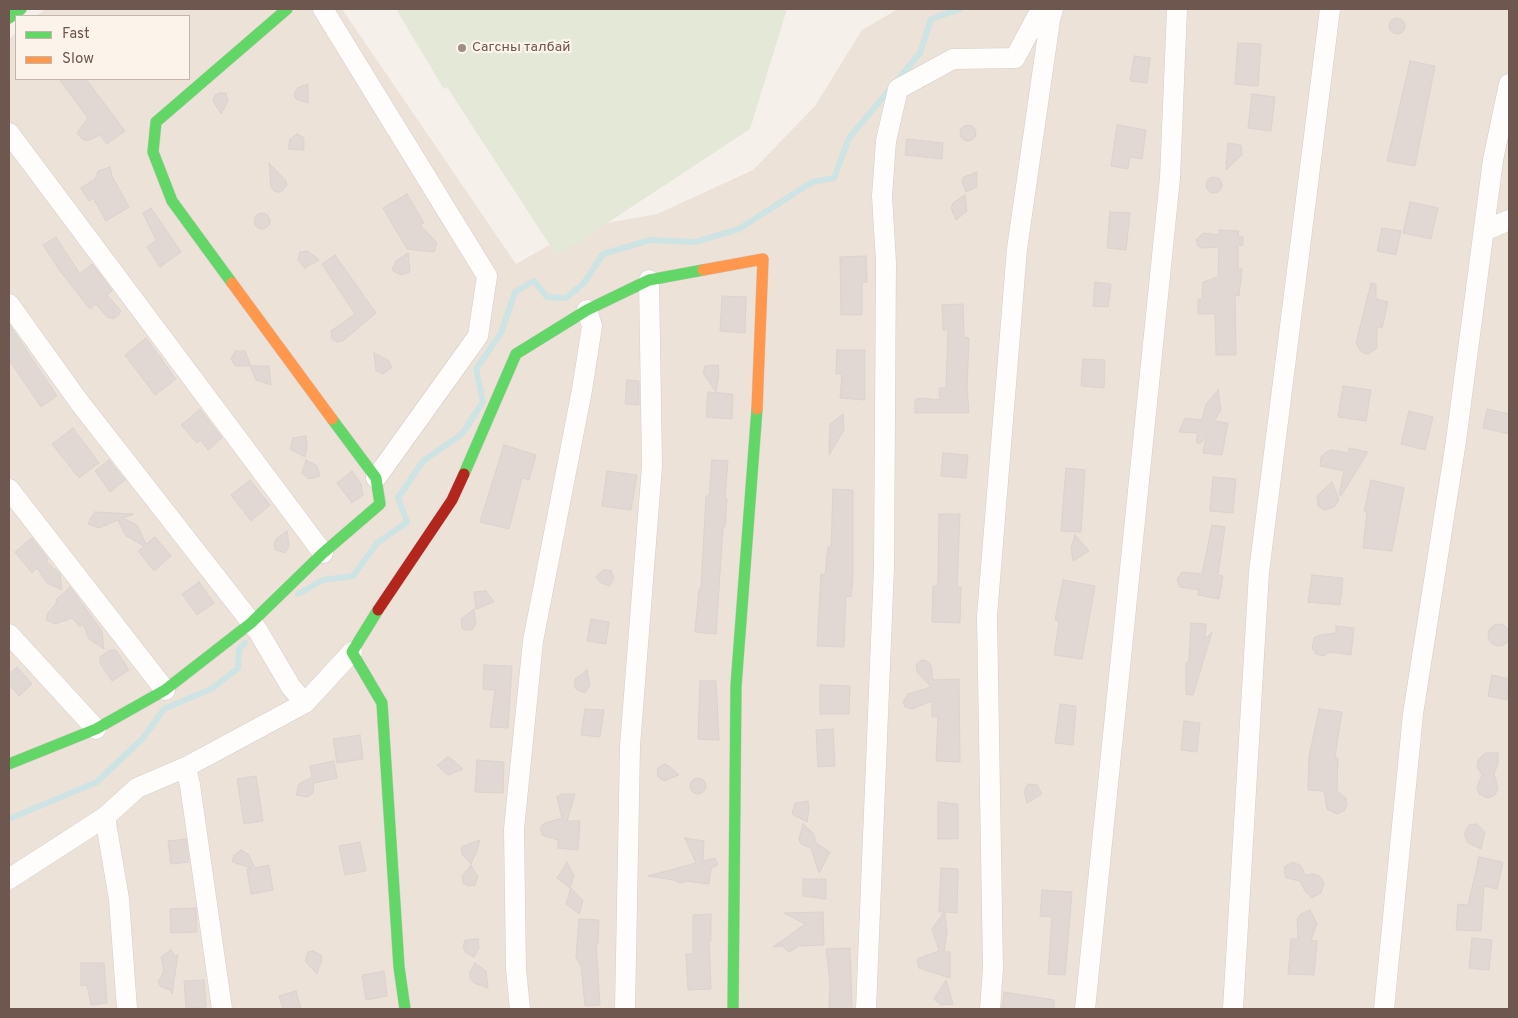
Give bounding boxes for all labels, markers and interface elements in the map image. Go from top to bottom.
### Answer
legend [15,15,190,80]
text: Fast [62,25,90,44]
place label: Сагсны талбай [472,40,570,56]
marker: Сагсны талбай [456,42,468,54]
text: Slow [62,50,94,69]

